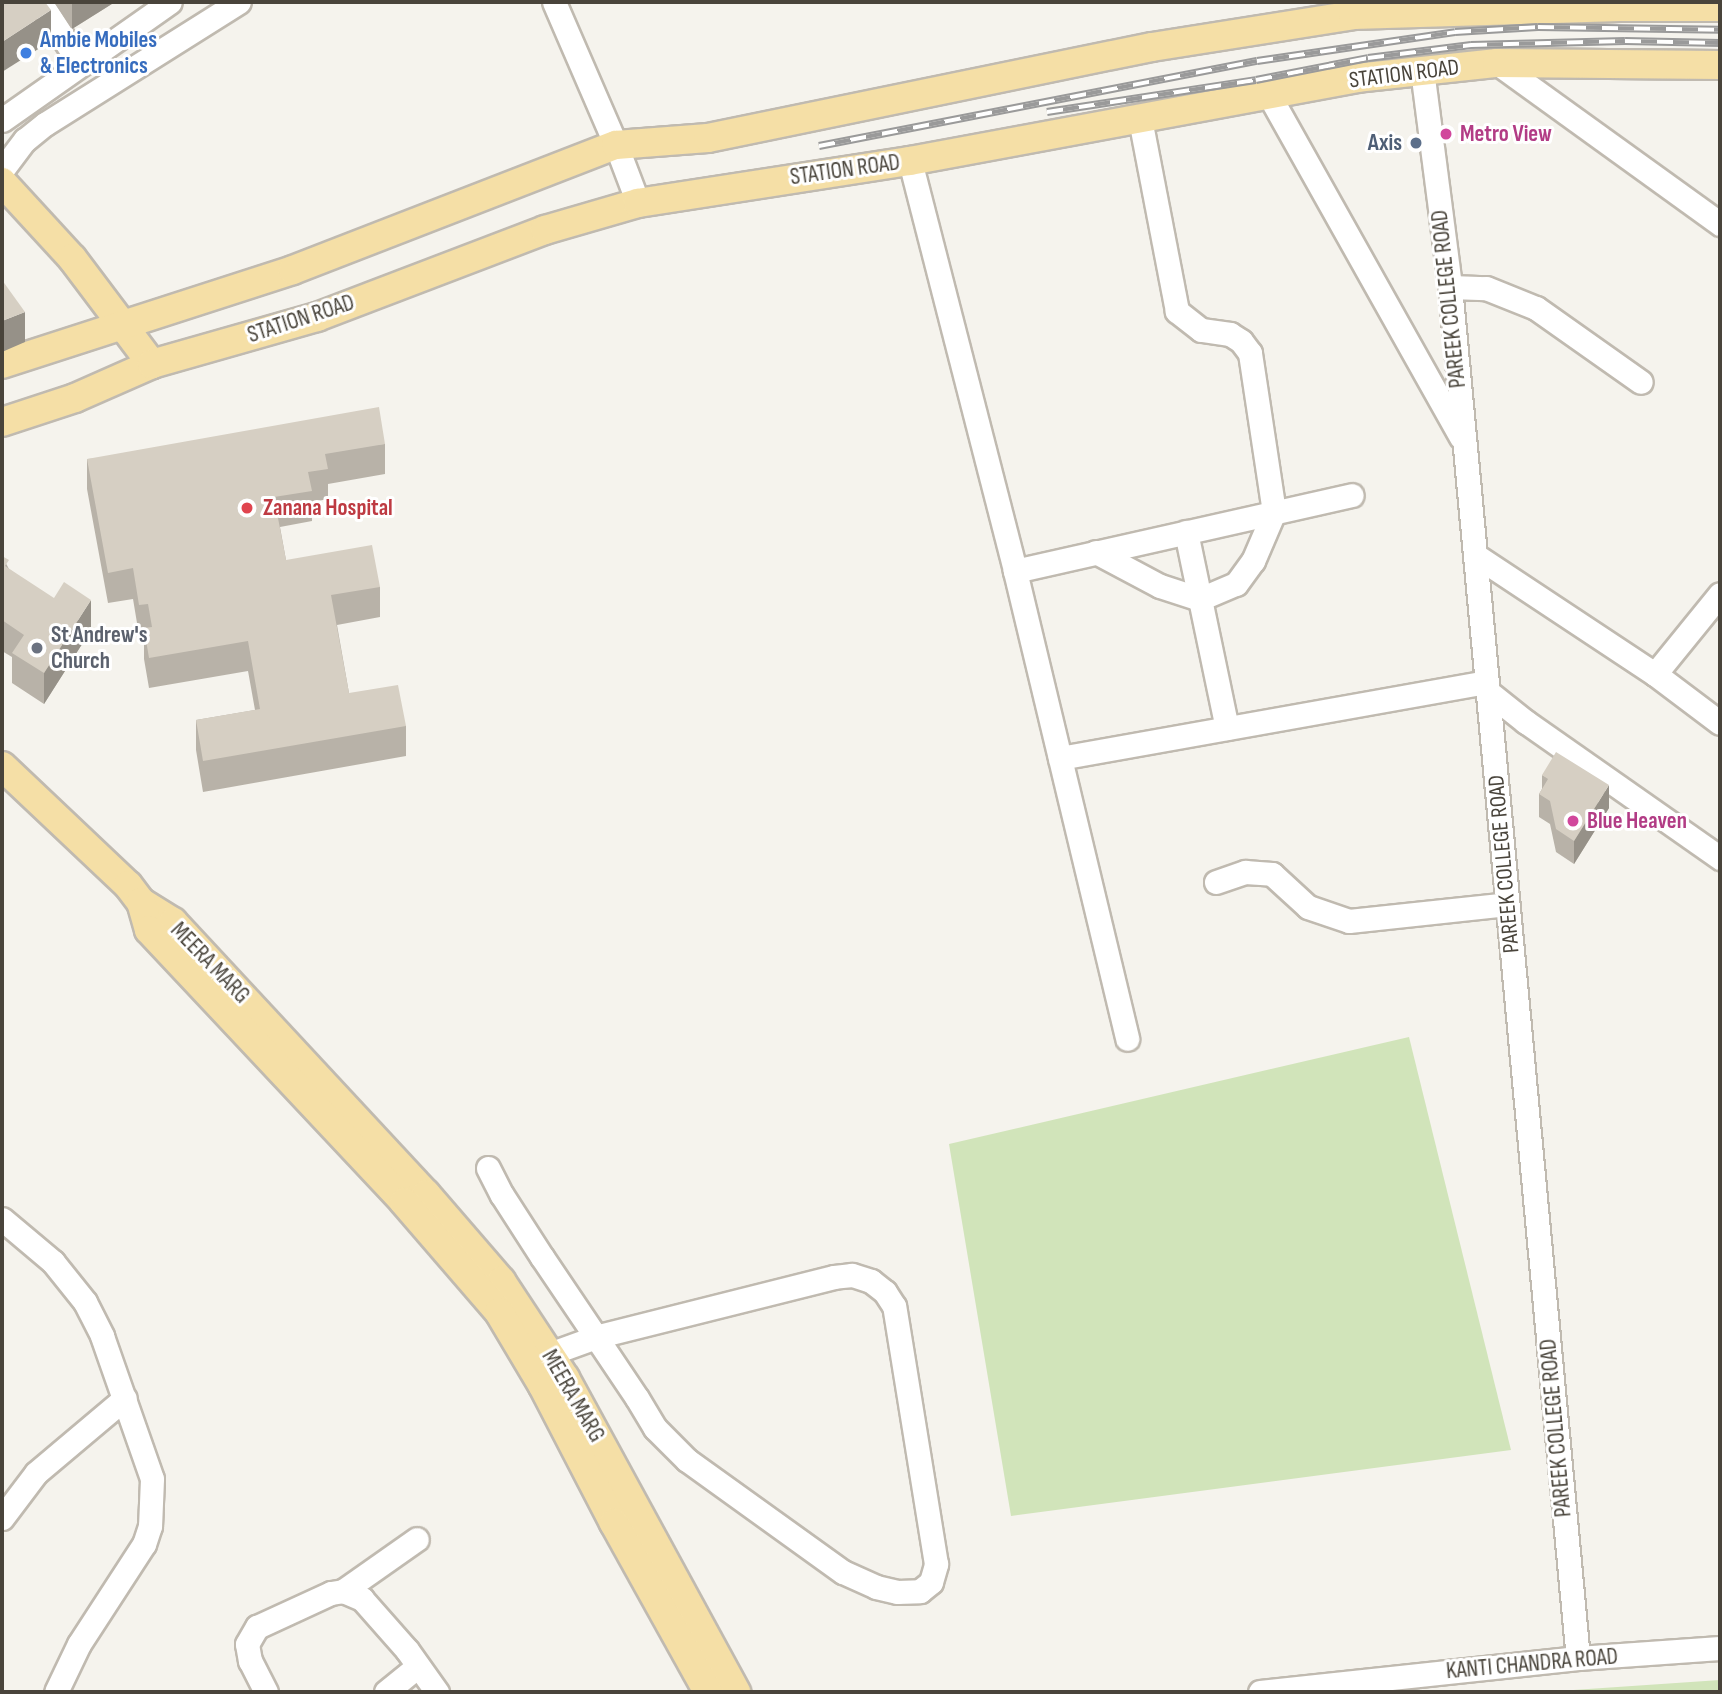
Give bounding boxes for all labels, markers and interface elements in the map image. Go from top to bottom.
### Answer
place label: Ambie Mobiles & Electronics [40,26,157,80]
marker: Ambie Mobiles & Electronics [18,45,34,61]
street label: STATION ROAD [1347,54,1461,94]
place label: Metro View [1460,120,1552,148]
marker: Metro View [1438,126,1454,142]
place label: Axis [1368,129,1402,157]
marker: Axis [1408,135,1424,151]
street label: STATION ROAD [788,149,902,191]
street label: PAREEK COLLEGE ROAD [1426,209,1472,389]
street label: STATION ROAD [244,289,358,349]
place label: Zanana Hospital [263,494,393,522]
marker: Zanana Hospital [237,498,257,518]
place label: St Andrew's Church [51,621,147,675]
marker: St Andrew's Church [29,640,45,656]
street label: PAREEK COLLEGE ROAD [1482,774,1526,954]
place label: Blue Heaven [1587,807,1687,835]
marker: Blue Heaven [1565,813,1581,829]
street label: MEERA MARG [165,917,255,1009]
street label: PAREEK COLLEGE ROAD [1534,1338,1578,1518]
street label: MEERA MARG [536,1345,610,1447]
street label: KANTI CHANDRA ROAD [1445,1643,1619,1685]

